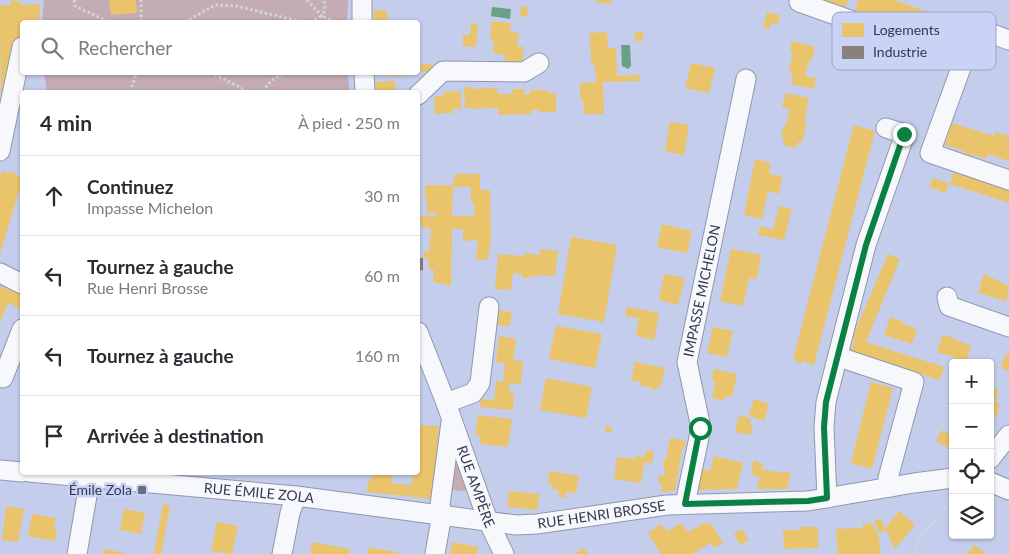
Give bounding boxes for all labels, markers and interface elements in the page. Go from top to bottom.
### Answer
legend [832,12,996,70]
search box [20,20,420,75]
text: Logements [873,21,940,38]
icon: search [38,34,66,62]
text: Rechercher [78,36,172,59]
text: Industrie [873,43,927,60]
text: 4 min [40,110,92,135]
text: À pied · 250 m [298,113,400,132]
route end [893,123,916,146]
text: Continuez [87,175,173,198]
icon: ahead [40,182,68,210]
text: 30 m [364,186,400,205]
text: Impasse Michelon [87,198,213,217]
street label: IMPASSE MICHELON [679,223,723,358]
text: Tournez à gauche [87,255,234,278]
icon: left [40,262,68,290]
text: 60 m [364,266,400,285]
text: Rue Henri Brosse [87,278,208,297]
icon: left [40,342,68,370]
text: Tournez à gauche [87,344,234,367]
text: 160 m [355,346,400,365]
map controls [949,359,994,539]
button: + [949,359,994,404]
button: − [949,404,994,449]
route start [689,417,712,440]
icon: arrive [40,422,68,450]
text: Arrivée à destination [87,424,264,447]
street label: RUE AMPÈRE [454,443,499,530]
button: locate [949,449,994,494]
street label: RUE ÉMILE ZOLA [203,479,316,506]
place label: Émile Zola [69,481,132,498]
marker: Émile Zola [136,484,148,496]
button: layers [949,494,994,539]
street label: RUE HENRI BROSSE [536,496,666,532]

